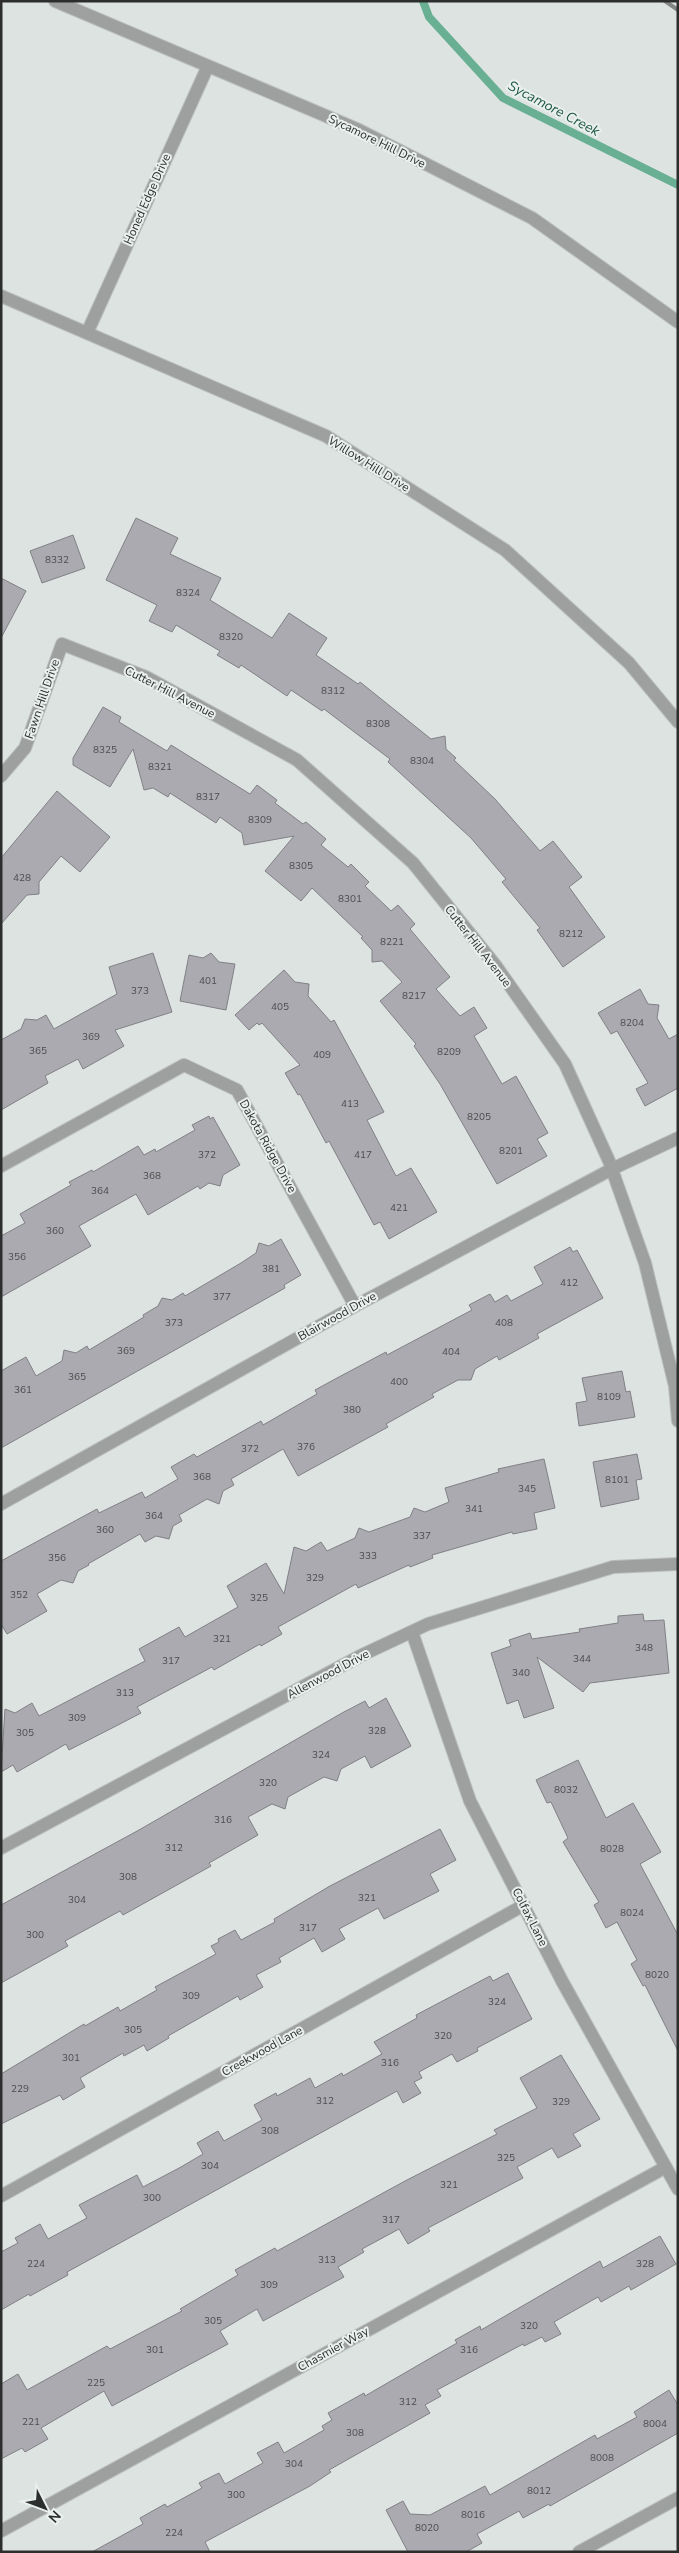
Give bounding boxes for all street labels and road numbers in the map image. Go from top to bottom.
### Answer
street label: Sycamore Hill Drive [326,110,428,172]
street label: Honed Edge Drive [120,151,174,247]
street label: Willow Hill Drive [325,432,413,496]
street label: Fawn Hill Drive [21,657,63,741]
street label: Cutter Hill Avenue [122,662,218,722]
street label: Cutter Hill Avenue [441,902,515,990]
street label: Dakota Ridge Drive [236,1097,300,1195]
street label: Blairwood Drive [295,1288,379,1344]
street label: Allenwood Drive [284,1646,372,1702]
street label: Colfax Lane [508,1885,552,1949]
street label: Creekwood Lane [219,2022,305,2080]
street label: Chasmier Way [295,2322,372,2375]

